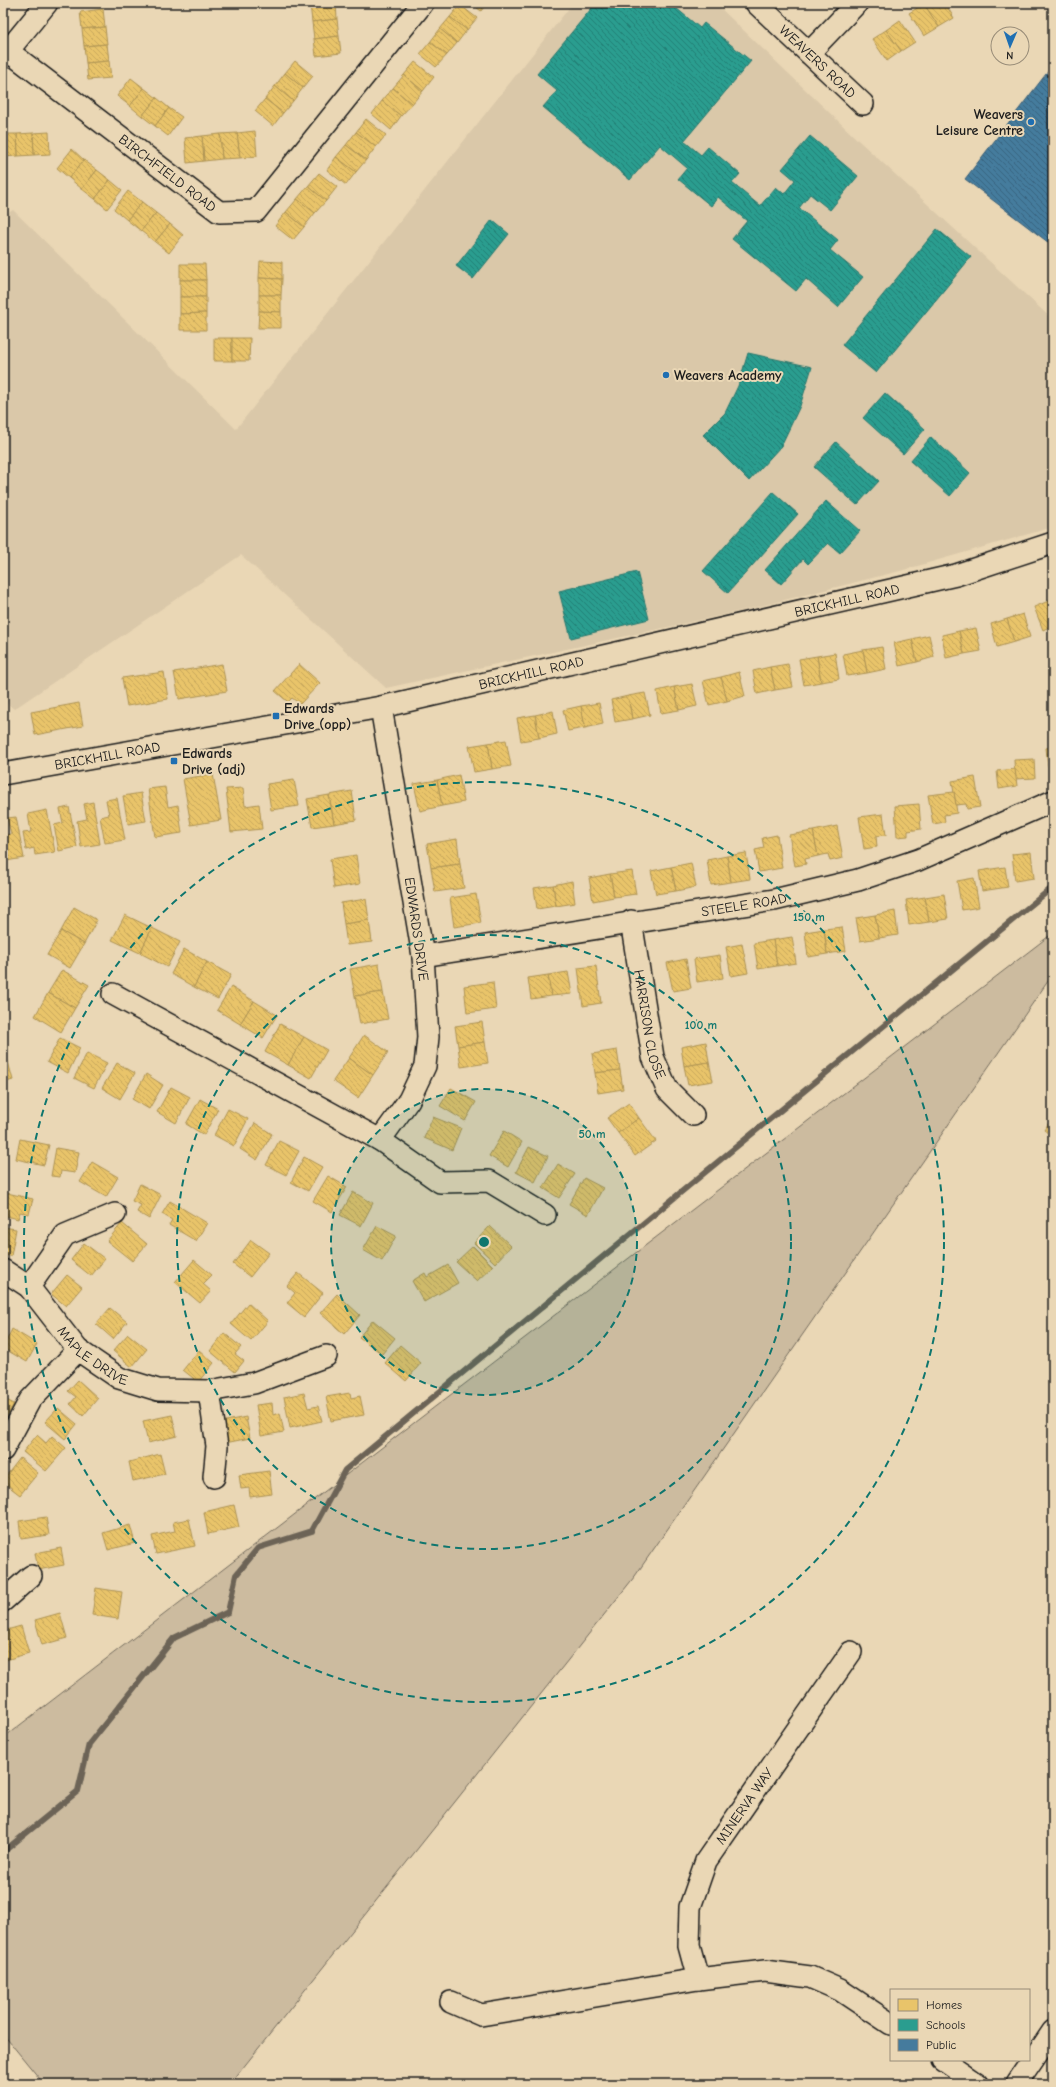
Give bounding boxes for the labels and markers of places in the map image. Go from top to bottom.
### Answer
place label: Weavers Leisure Centre [936,106,1023,139]
marker: Weavers Leisure Centre [1026,117,1036,127]
place label: Weavers Academy [674,367,782,384]
marker: Weavers Academy [661,370,671,380]
place label: Edwards Drive (opp) [284,700,351,733]
marker: Edwards Drive (opp) [271,711,281,721]
place label: Edwards Drive (adj) [182,745,245,778]
marker: Edwards Drive (adj) [169,756,179,766]
centre of rings [477,1235,491,1249]

